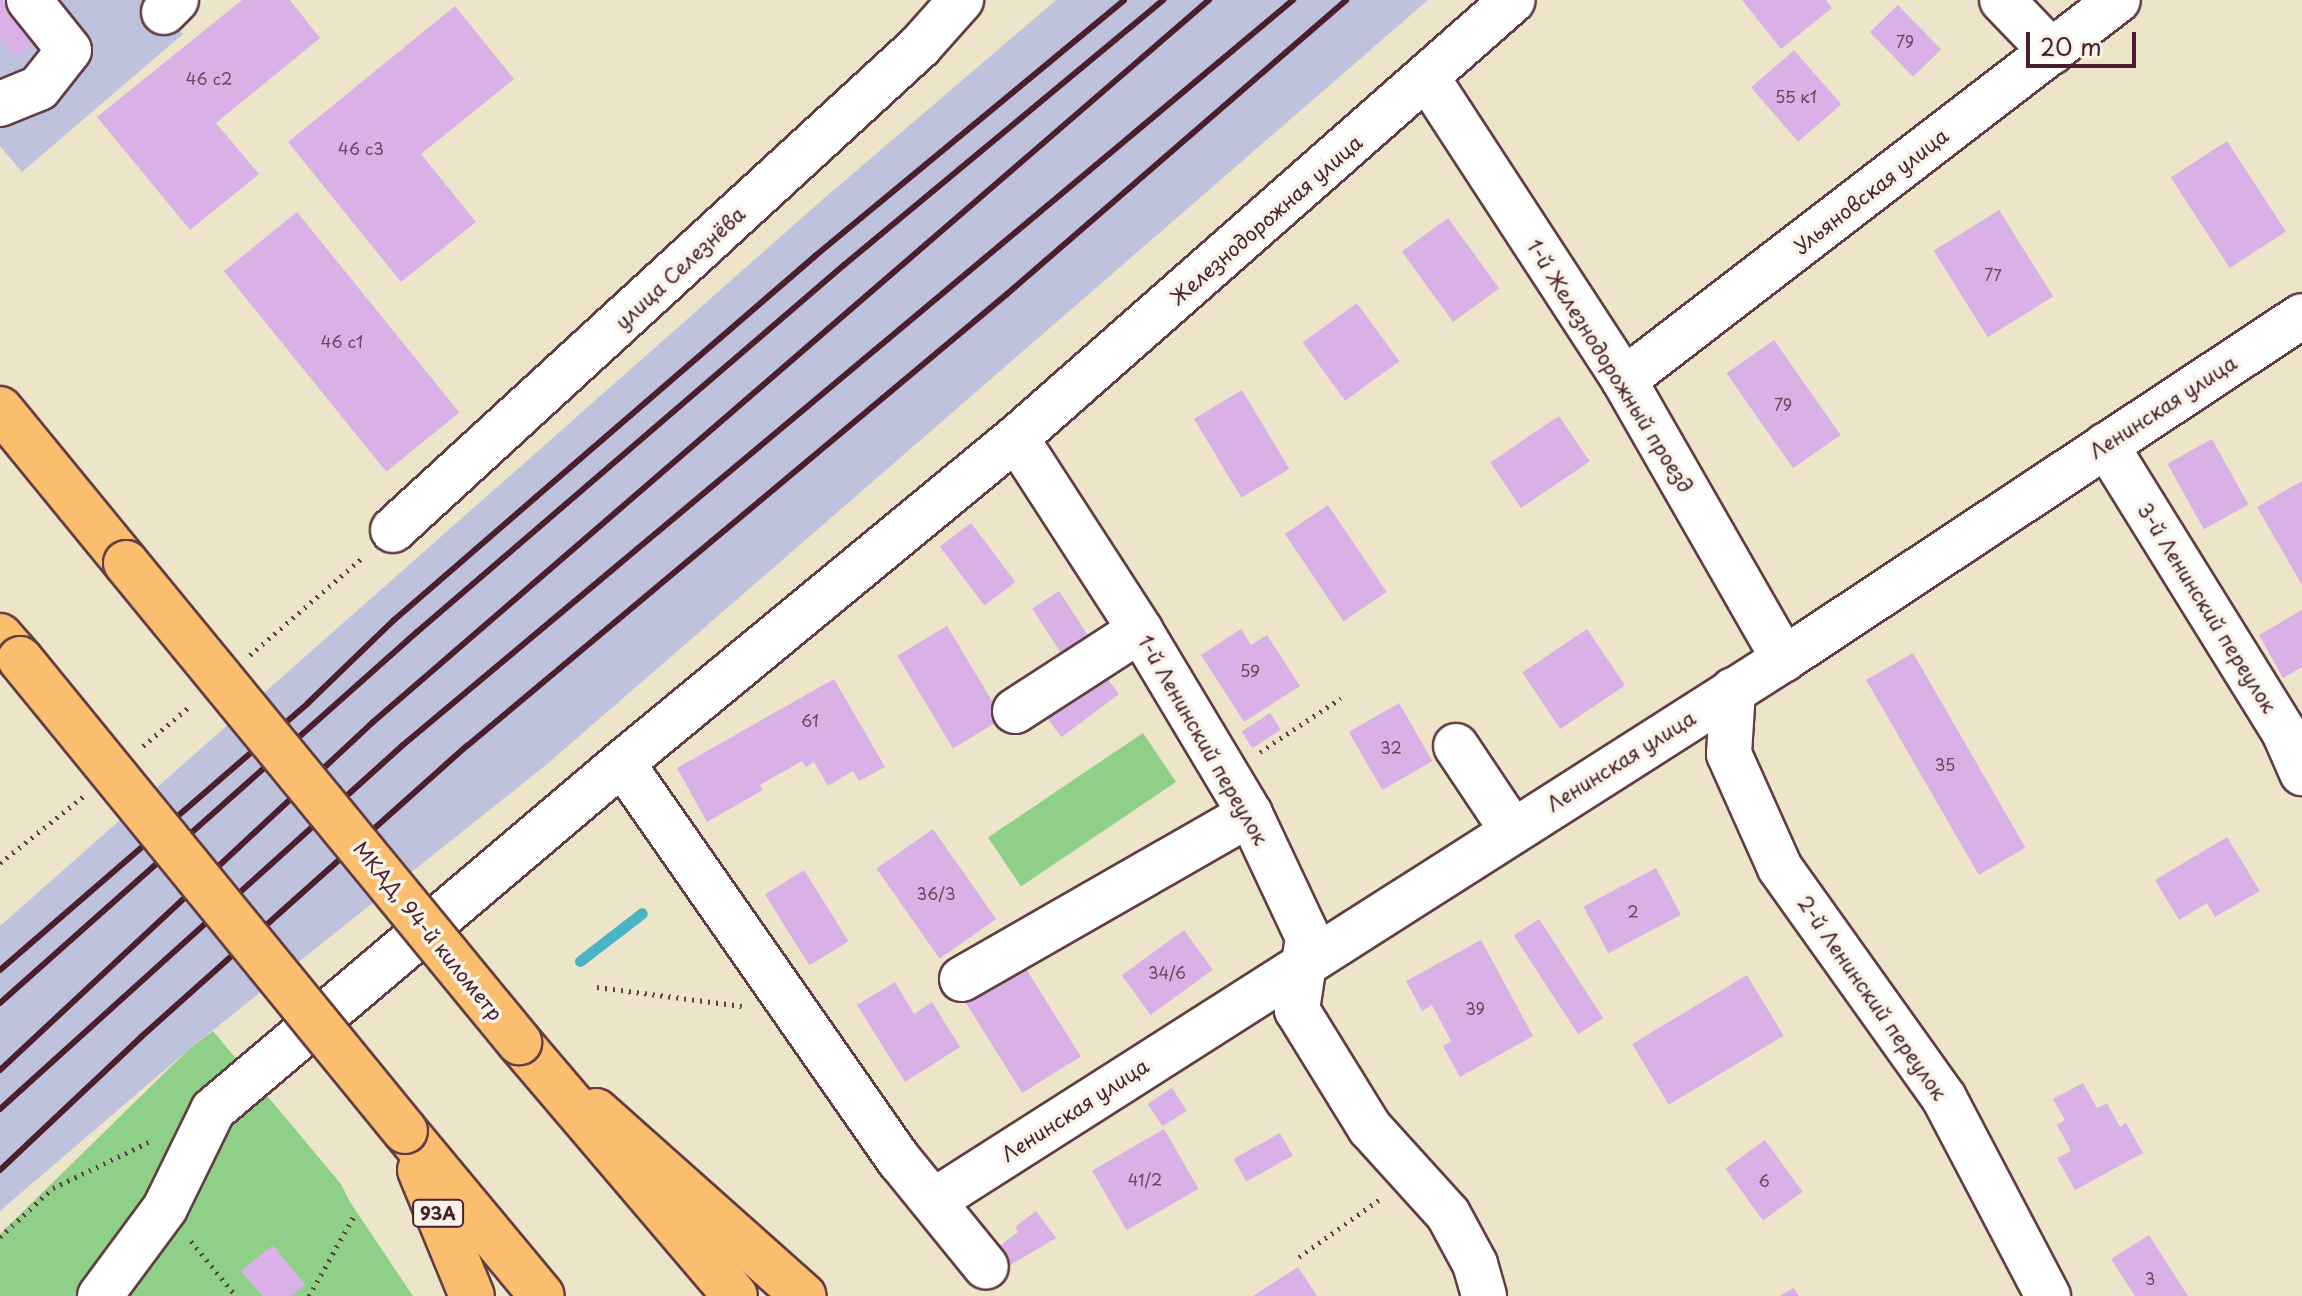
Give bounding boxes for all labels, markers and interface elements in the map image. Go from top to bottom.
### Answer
scale bar [2030,16,2140,66]
text: 20 m [2040,28,2102,64]
house number: 79 [1896,31,1914,51]
house number: 46 с2 [186,68,232,88]
house number: 55 к1 [1775,86,1817,106]
street label: Ульяновская улица [1789,123,1953,259]
street label: Железнодорожная улица [1165,130,1367,310]
house number: 46 с3 [338,138,384,158]
street label: улица Селезнёва [610,201,750,335]
street label: 1-й Железнодорожный проезд [1522,235,1698,497]
house number: 77 [1984,264,2002,284]
house number: 46 с1 [321,331,363,351]
street label: Ленинская улица [2084,350,2242,464]
house number: 79 [1774,394,1792,414]
street label: 3-й Ленинский переулок [2132,499,2282,717]
street label: 1-й Ленинский переулок [1133,631,1273,849]
house number: 59 [1240,660,1260,680]
street label: Ленинская улица [1542,705,1700,817]
house number: 61 [801,710,819,730]
house number: 32 [1380,737,1402,757]
house number: 35 [1935,754,1955,774]
street label: МКАД, 94-й километр [348,837,508,1025]
house number: 36/3 [917,883,955,903]
street label: 2-й Ленинский переулок [1792,891,1952,1105]
house number: 2 [1627,901,1639,921]
house number: 34/6 [1148,962,1186,982]
house number: 39 [1465,998,1485,1018]
street label: Ленинская улица [996,1053,1154,1167]
house number: 41/2 [1128,1169,1162,1189]
house number: 6 [1758,1170,1770,1190]
road number: 93A [412,1199,464,1227]
house number: 3 [2145,1268,2155,1288]

